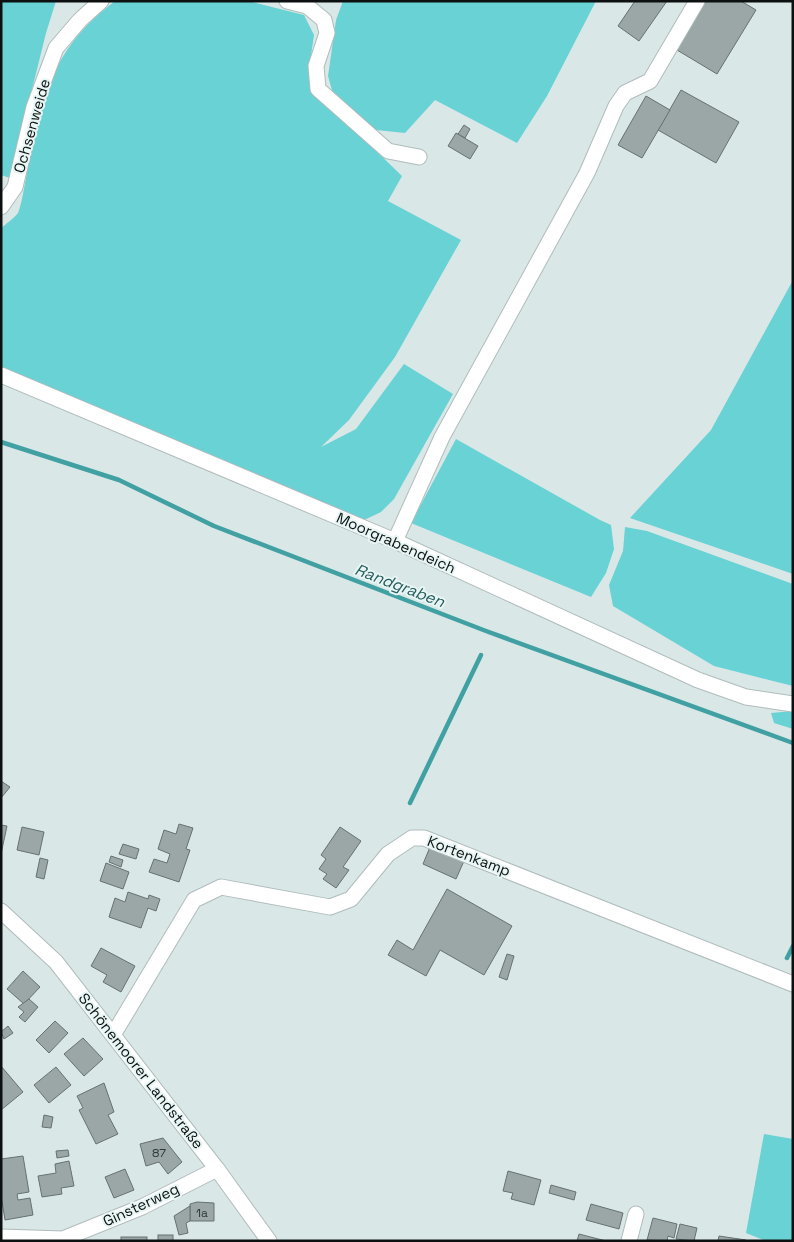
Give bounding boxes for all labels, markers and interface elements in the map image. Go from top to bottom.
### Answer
street label: Ochsenweide [9,76,54,175]
street label: Moorgrabendeich [334,508,459,577]
water label: Randgraben [352,559,449,613]
street label: Kortenkamp [425,831,513,880]
street label: Schönemoorer Landstraße [75,989,208,1152]
house number: 87 [152,1145,166,1161]
street label: Ginsterweg [100,1179,182,1230]
house number: 1a [196,1205,208,1221]

